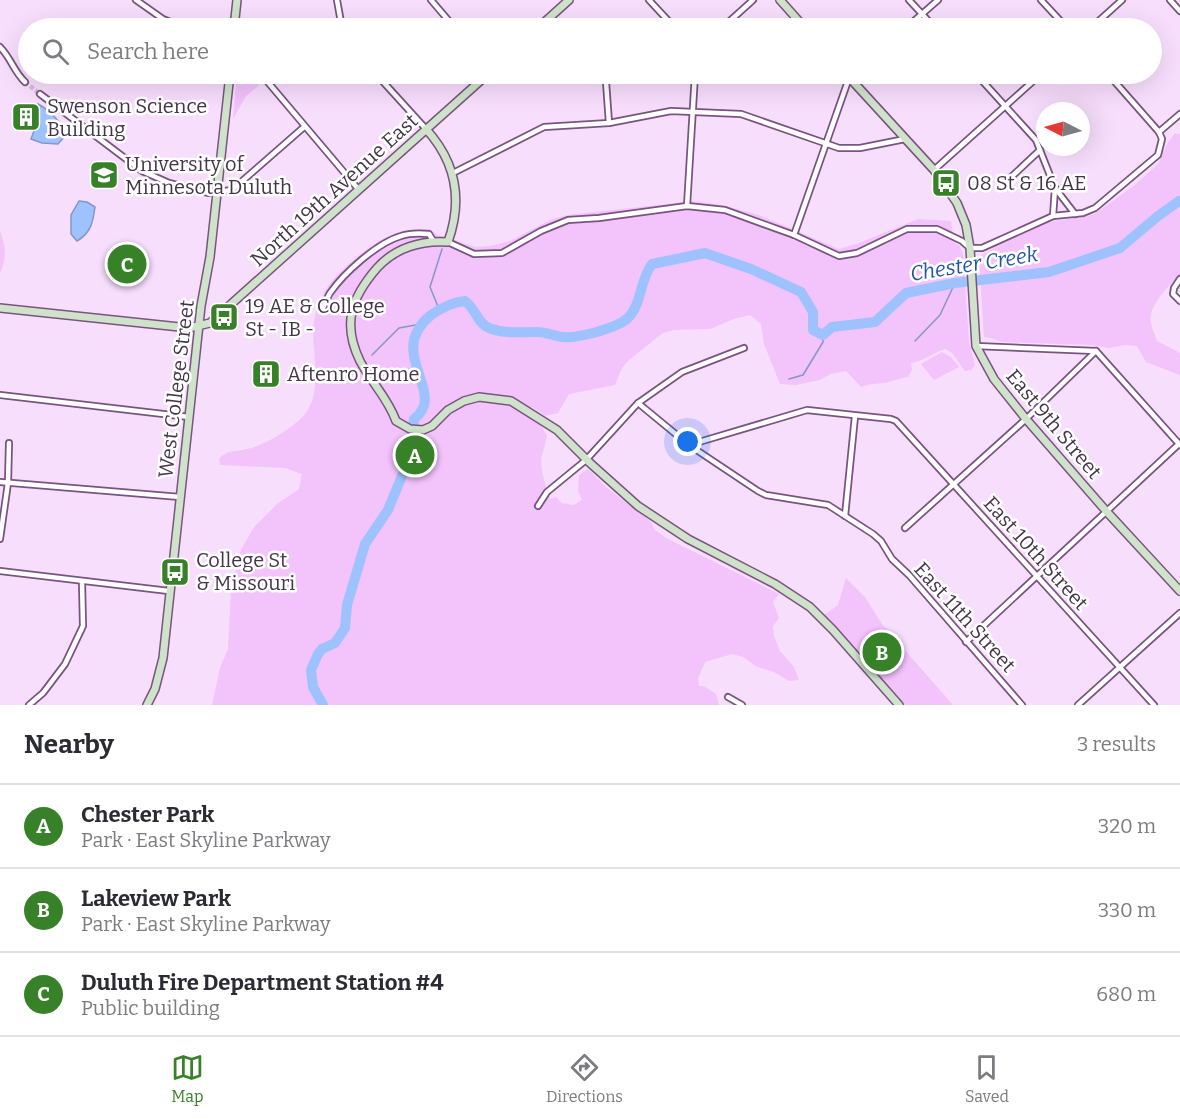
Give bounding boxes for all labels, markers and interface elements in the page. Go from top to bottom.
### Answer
search box [18,18,1162,84]
icon: search [39,35,72,68]
text: Search here [87,38,209,65]
place label: Swenson Science Building [47,94,207,141]
building icon: Swenson Science Building [10,101,42,133]
north arrow [1036,102,1090,156]
street label: North 19th Avenue East [245,109,423,271]
place label: University of Minnesota Duluth [125,152,293,199]
school or university icon: University of Minnesota Duluth [88,159,120,191]
bus stop icon: 08 St & 16 AE [930,167,962,199]
place label: 08 St & 16 AE [967,171,1086,195]
water label: Chester Creek [908,241,1040,287]
pin: C [108,242,146,286]
place label: 19 AE & College St - IB - [245,294,385,341]
street label: West College Street [153,299,199,479]
bus stop icon: 19 AE & College St - IB - [208,301,240,333]
building icon: Aftenro Home [250,358,282,390]
place label: Aftenro Home [287,362,420,386]
street label: East 9th Street [1001,364,1107,484]
your location [673,427,702,456]
pin: A [396,432,434,478]
street label: East 10th Street [979,491,1093,615]
place label: College St & Missouri [196,548,295,595]
bus stop icon: College St & Missouri [159,556,191,588]
street label: East 11th Street [909,557,1021,677]
pin: B [862,630,902,674]
text: Nearby [24,729,114,760]
text: 3 results [1077,732,1156,756]
text: Chester Park [81,801,214,828]
text: A [36,814,51,838]
text: 320 m [1098,814,1156,838]
text: Park · East Skyline Parkway [81,828,331,852]
text: Lakeview Park [81,885,231,912]
text: B [37,898,50,922]
text: 330 m [1098,898,1156,922]
text: Park · East Skyline Parkway [81,912,331,936]
text: Duluth Fire Department Station #4 [81,969,444,996]
text: C [37,982,50,1006]
text: 680 m [1096,982,1156,1006]
text: Public building [81,996,220,1020]
tab: Map [171,1051,204,1106]
tab: Directions [546,1051,623,1106]
tab: Saved [965,1051,1009,1106]

